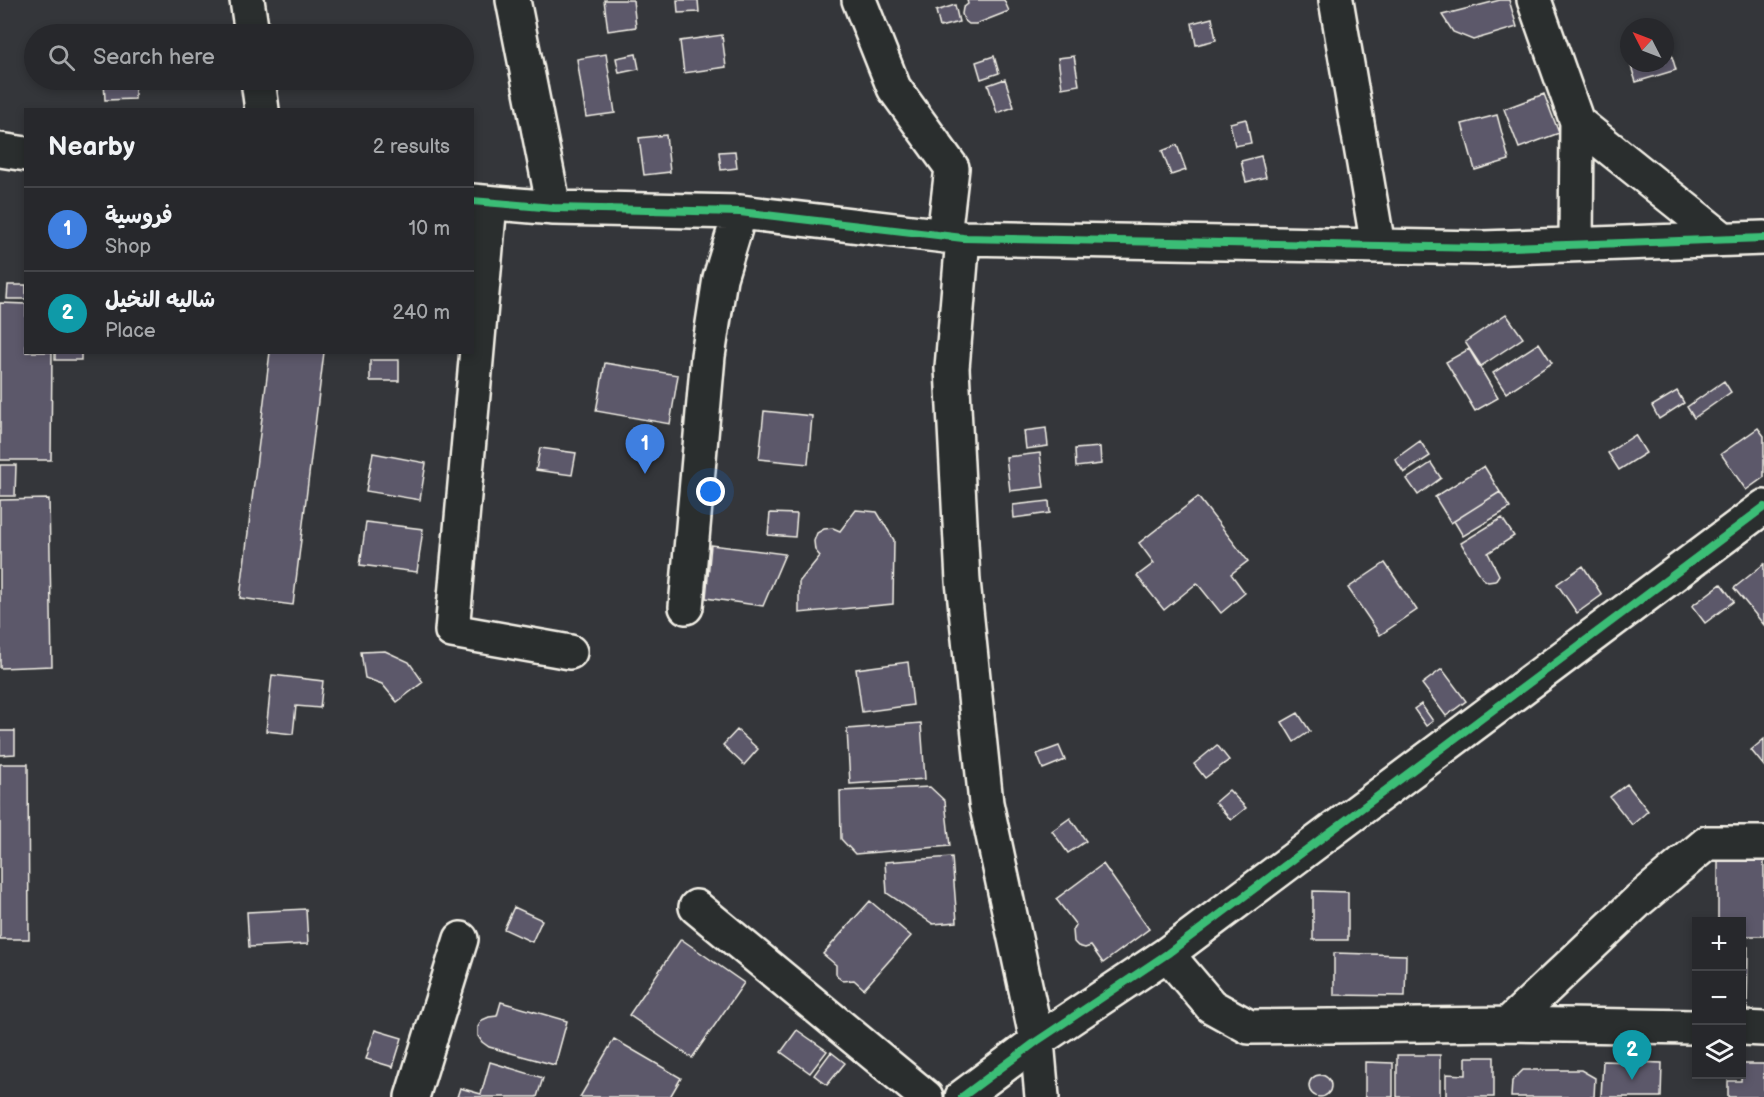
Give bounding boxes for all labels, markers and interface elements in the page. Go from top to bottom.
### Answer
north arrow [1620,18,1674,72]
search box [24,24,474,90]
icon: search [45,41,78,74]
text: Search here [93,44,215,71]
text: Nearby [48,132,135,163]
text: 2 results [373,135,450,159]
text: فروسية [105,203,173,230]
text: 1 [63,217,72,241]
text: 10 m [409,217,450,241]
text: Shop [105,235,151,259]
text: شاليه النخيل [105,287,215,314]
text: 2 [62,301,73,325]
text: 240 m [393,301,450,325]
text: Place [105,319,156,343]
pin: 1 [626,424,664,474]
your location [696,477,725,506]
map controls [1692,917,1746,1079]
button: + [1692,917,1746,971]
button: − [1692,971,1746,1025]
button: layers [1692,1025,1746,1079]
pin: 2 [1612,1030,1652,1080]

